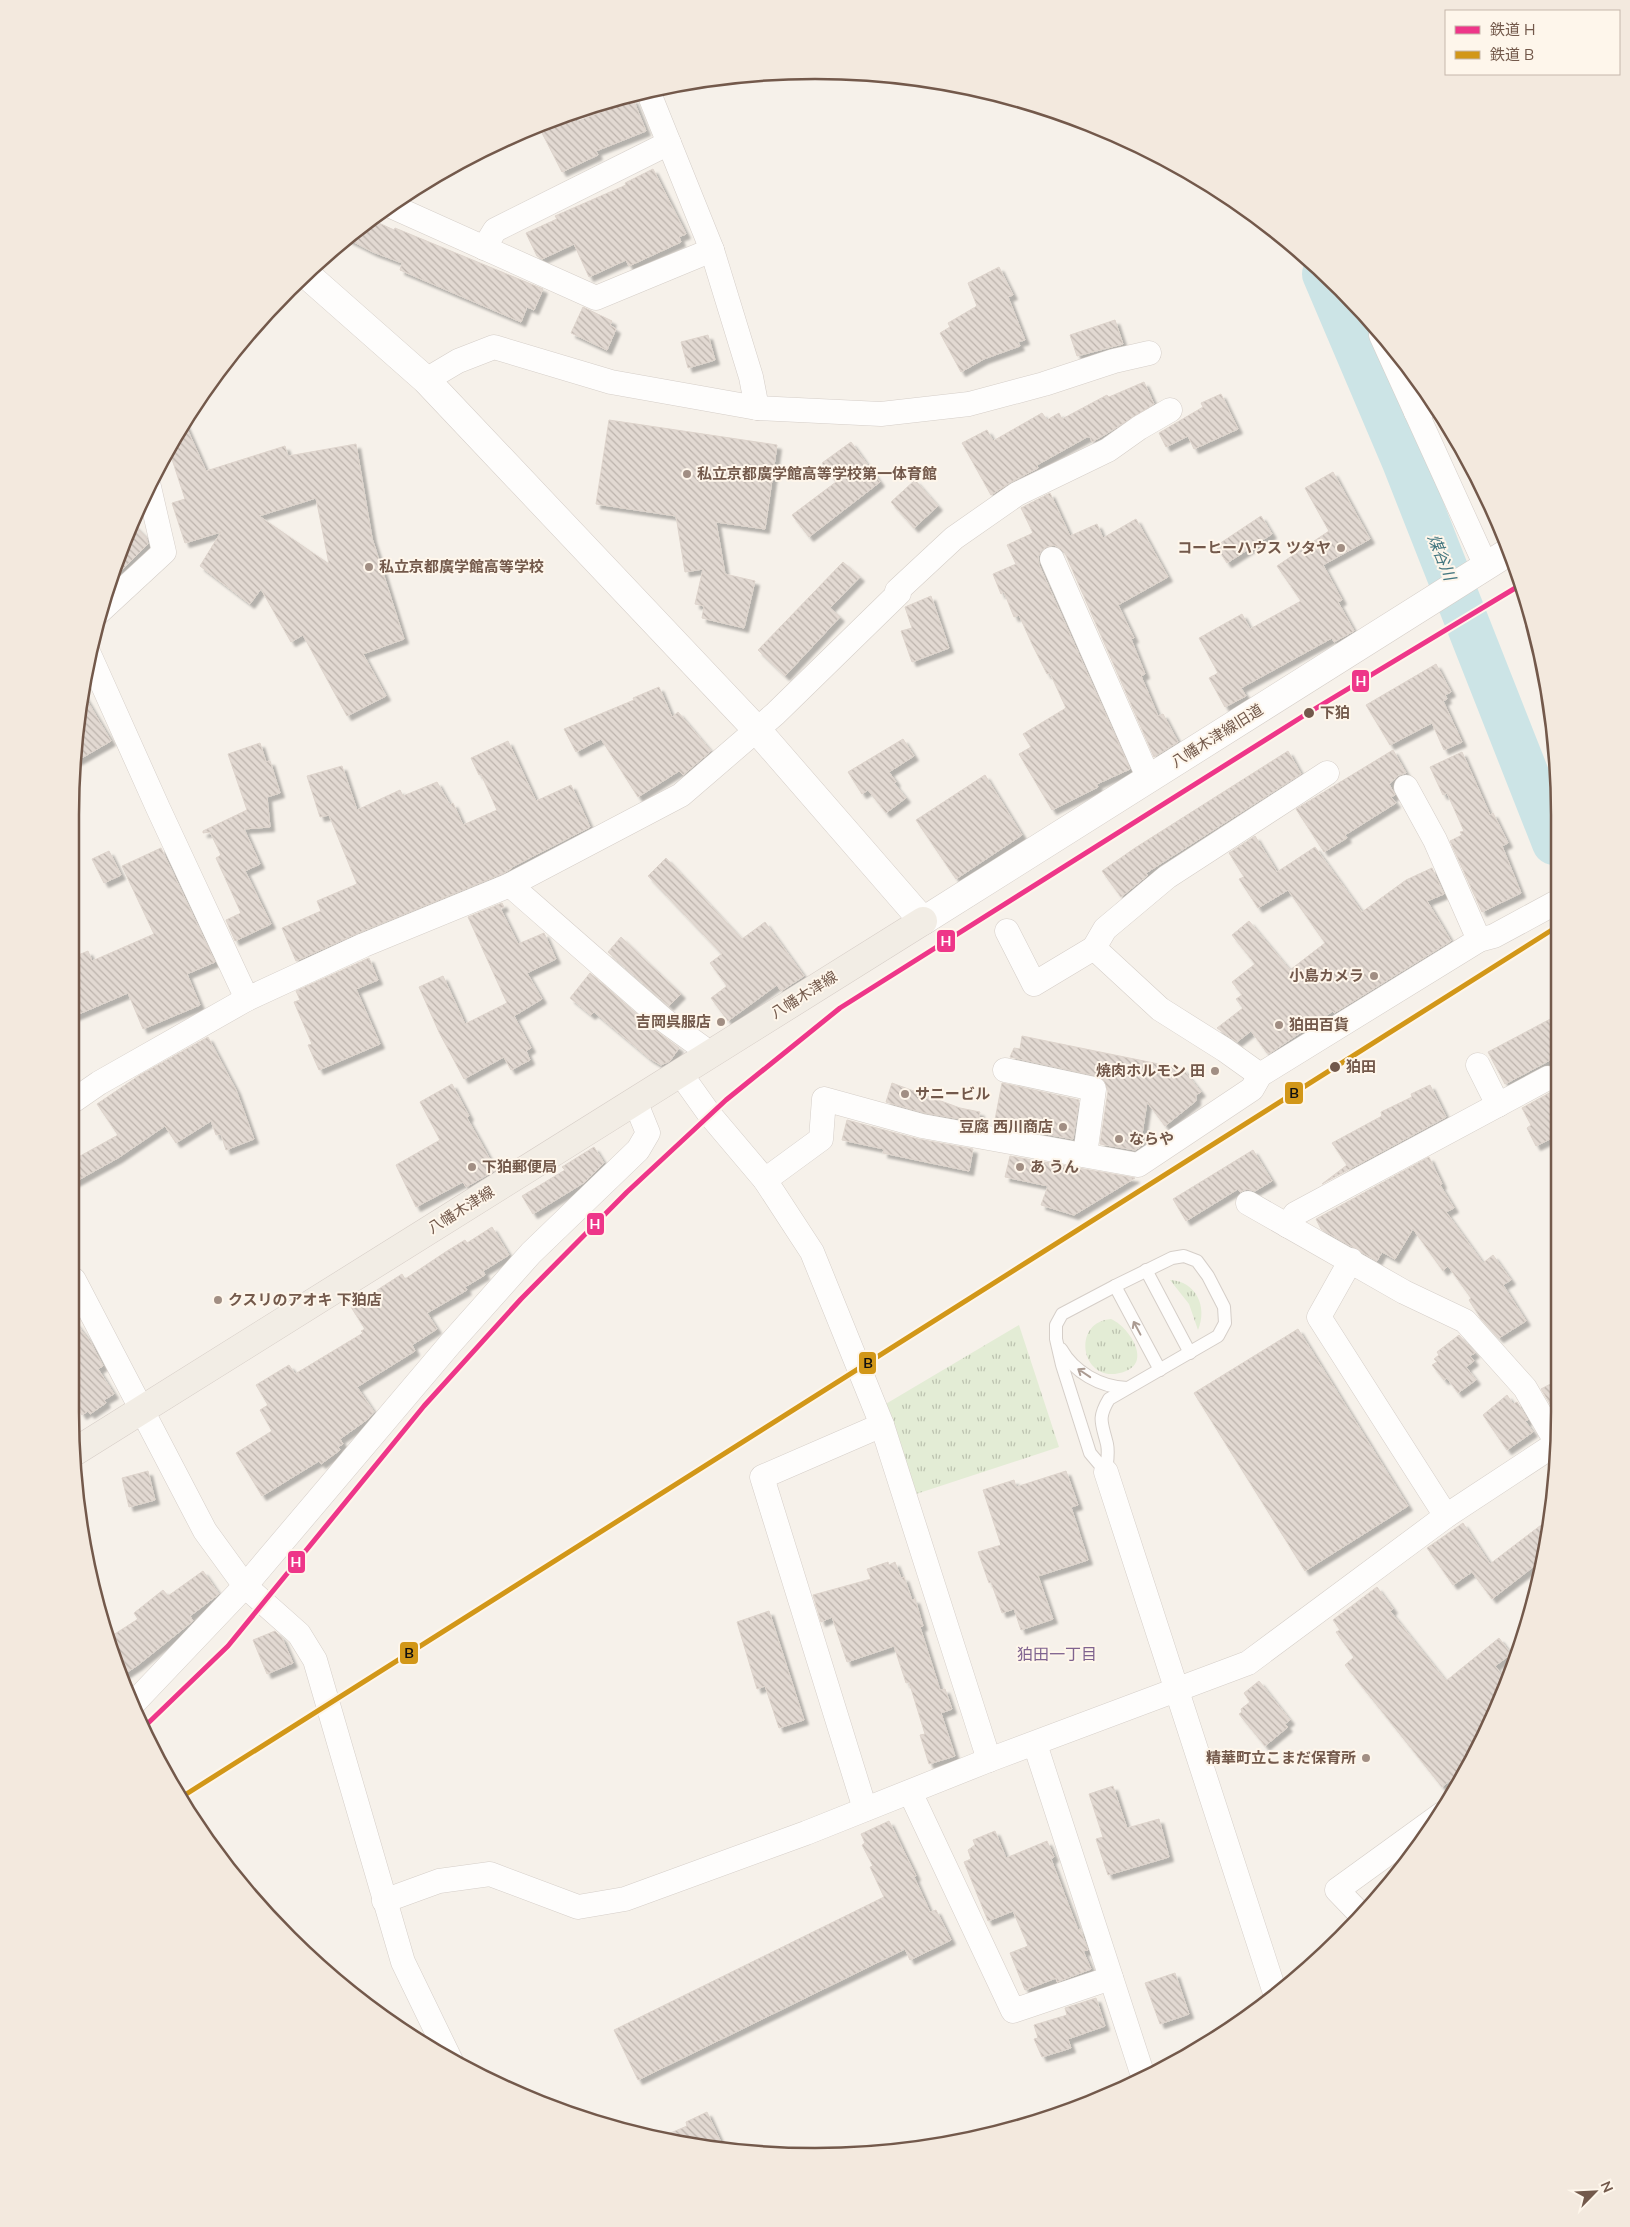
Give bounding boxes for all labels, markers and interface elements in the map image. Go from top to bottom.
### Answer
legend [1445,10,1620,75]
text: 鉄道 H [1490,20,1535,39]
text: 鉄道 B [1490,45,1534,64]
place label: 私立京都廣学館高等学校第一体育館 [697,464,937,483]
marker: 私立京都廣学館高等学校第一体育館 [681,468,693,480]
water label: 煤谷川 [1424,531,1461,585]
place label: コーヒーハウス ツタヤ [1177,538,1331,557]
marker: コーヒーハウス ツタヤ [1335,542,1347,554]
place label: 私立京都廣学館高等学校 [379,557,544,576]
marker: 私立京都廣学館高等学校 [363,561,375,573]
line badge: H [1351,669,1370,693]
text: H [1356,672,1366,690]
street label: 八幡木津線旧道 [1167,700,1266,771]
place label: 下狛 [1320,703,1350,722]
marker: 下狛 [1302,706,1316,720]
line badge: H [936,929,956,953]
text: H [941,932,951,950]
place label: 小島カメラ [1289,966,1364,985]
street label: 八幡木津線 [767,967,841,1023]
marker: 小島カメラ [1368,970,1380,982]
place label: 吉岡呉服店 [636,1012,711,1031]
place label: 狛田百貨 [1289,1015,1349,1034]
marker: 吉岡呉服店 [715,1016,727,1028]
marker: 狛田百貨 [1273,1019,1285,1031]
place label: 狛田 [1346,1057,1376,1076]
marker: 狛田 [1328,1060,1342,1074]
place label: 焼肉ホルモン 田 [1096,1061,1205,1080]
marker: 焼肉ホルモン 田 [1209,1065,1221,1077]
line badge: B [1284,1081,1304,1105]
place label: サニービル [915,1084,990,1103]
text: B [1289,1084,1299,1102]
marker: サニービル [899,1088,911,1100]
place label: 豆腐 西川商店 [959,1117,1053,1136]
marker: 豆腐 西川商店 [1057,1121,1069,1133]
place label: ならや [1129,1129,1174,1148]
marker: ならや [1113,1133,1125,1145]
place label: 下狛郵便局 [482,1157,557,1176]
place label: あ うん [1030,1157,1079,1176]
marker: 下狛郵便局 [466,1161,478,1173]
marker: あ うん [1014,1161,1026,1173]
street label: 八幡木津線 [424,1182,498,1238]
line badge: H [586,1212,605,1236]
text: H [590,1215,600,1233]
place label: クスリのアオキ 下狛店 [228,1290,382,1309]
marker: クスリのアオキ 下狛店 [212,1294,224,1306]
one-way arrow [1132,1321,1142,1336]
line badge: B [858,1351,877,1375]
text: B [863,1354,873,1372]
one-way arrow [1078,1368,1092,1378]
line badge: H [287,1550,306,1574]
text: H [291,1553,301,1571]
line badge: B [399,1641,419,1665]
text: B [404,1644,414,1662]
district label: 狛田一丁目 [1017,1644,1097,1664]
place label: 精華町立こまだ保育所 [1206,1748,1356,1767]
marker: 精華町立こまだ保育所 [1360,1752,1372,1764]
north arrow [1570,2167,1620,2217]
text: N [1597,2178,1617,2195]

